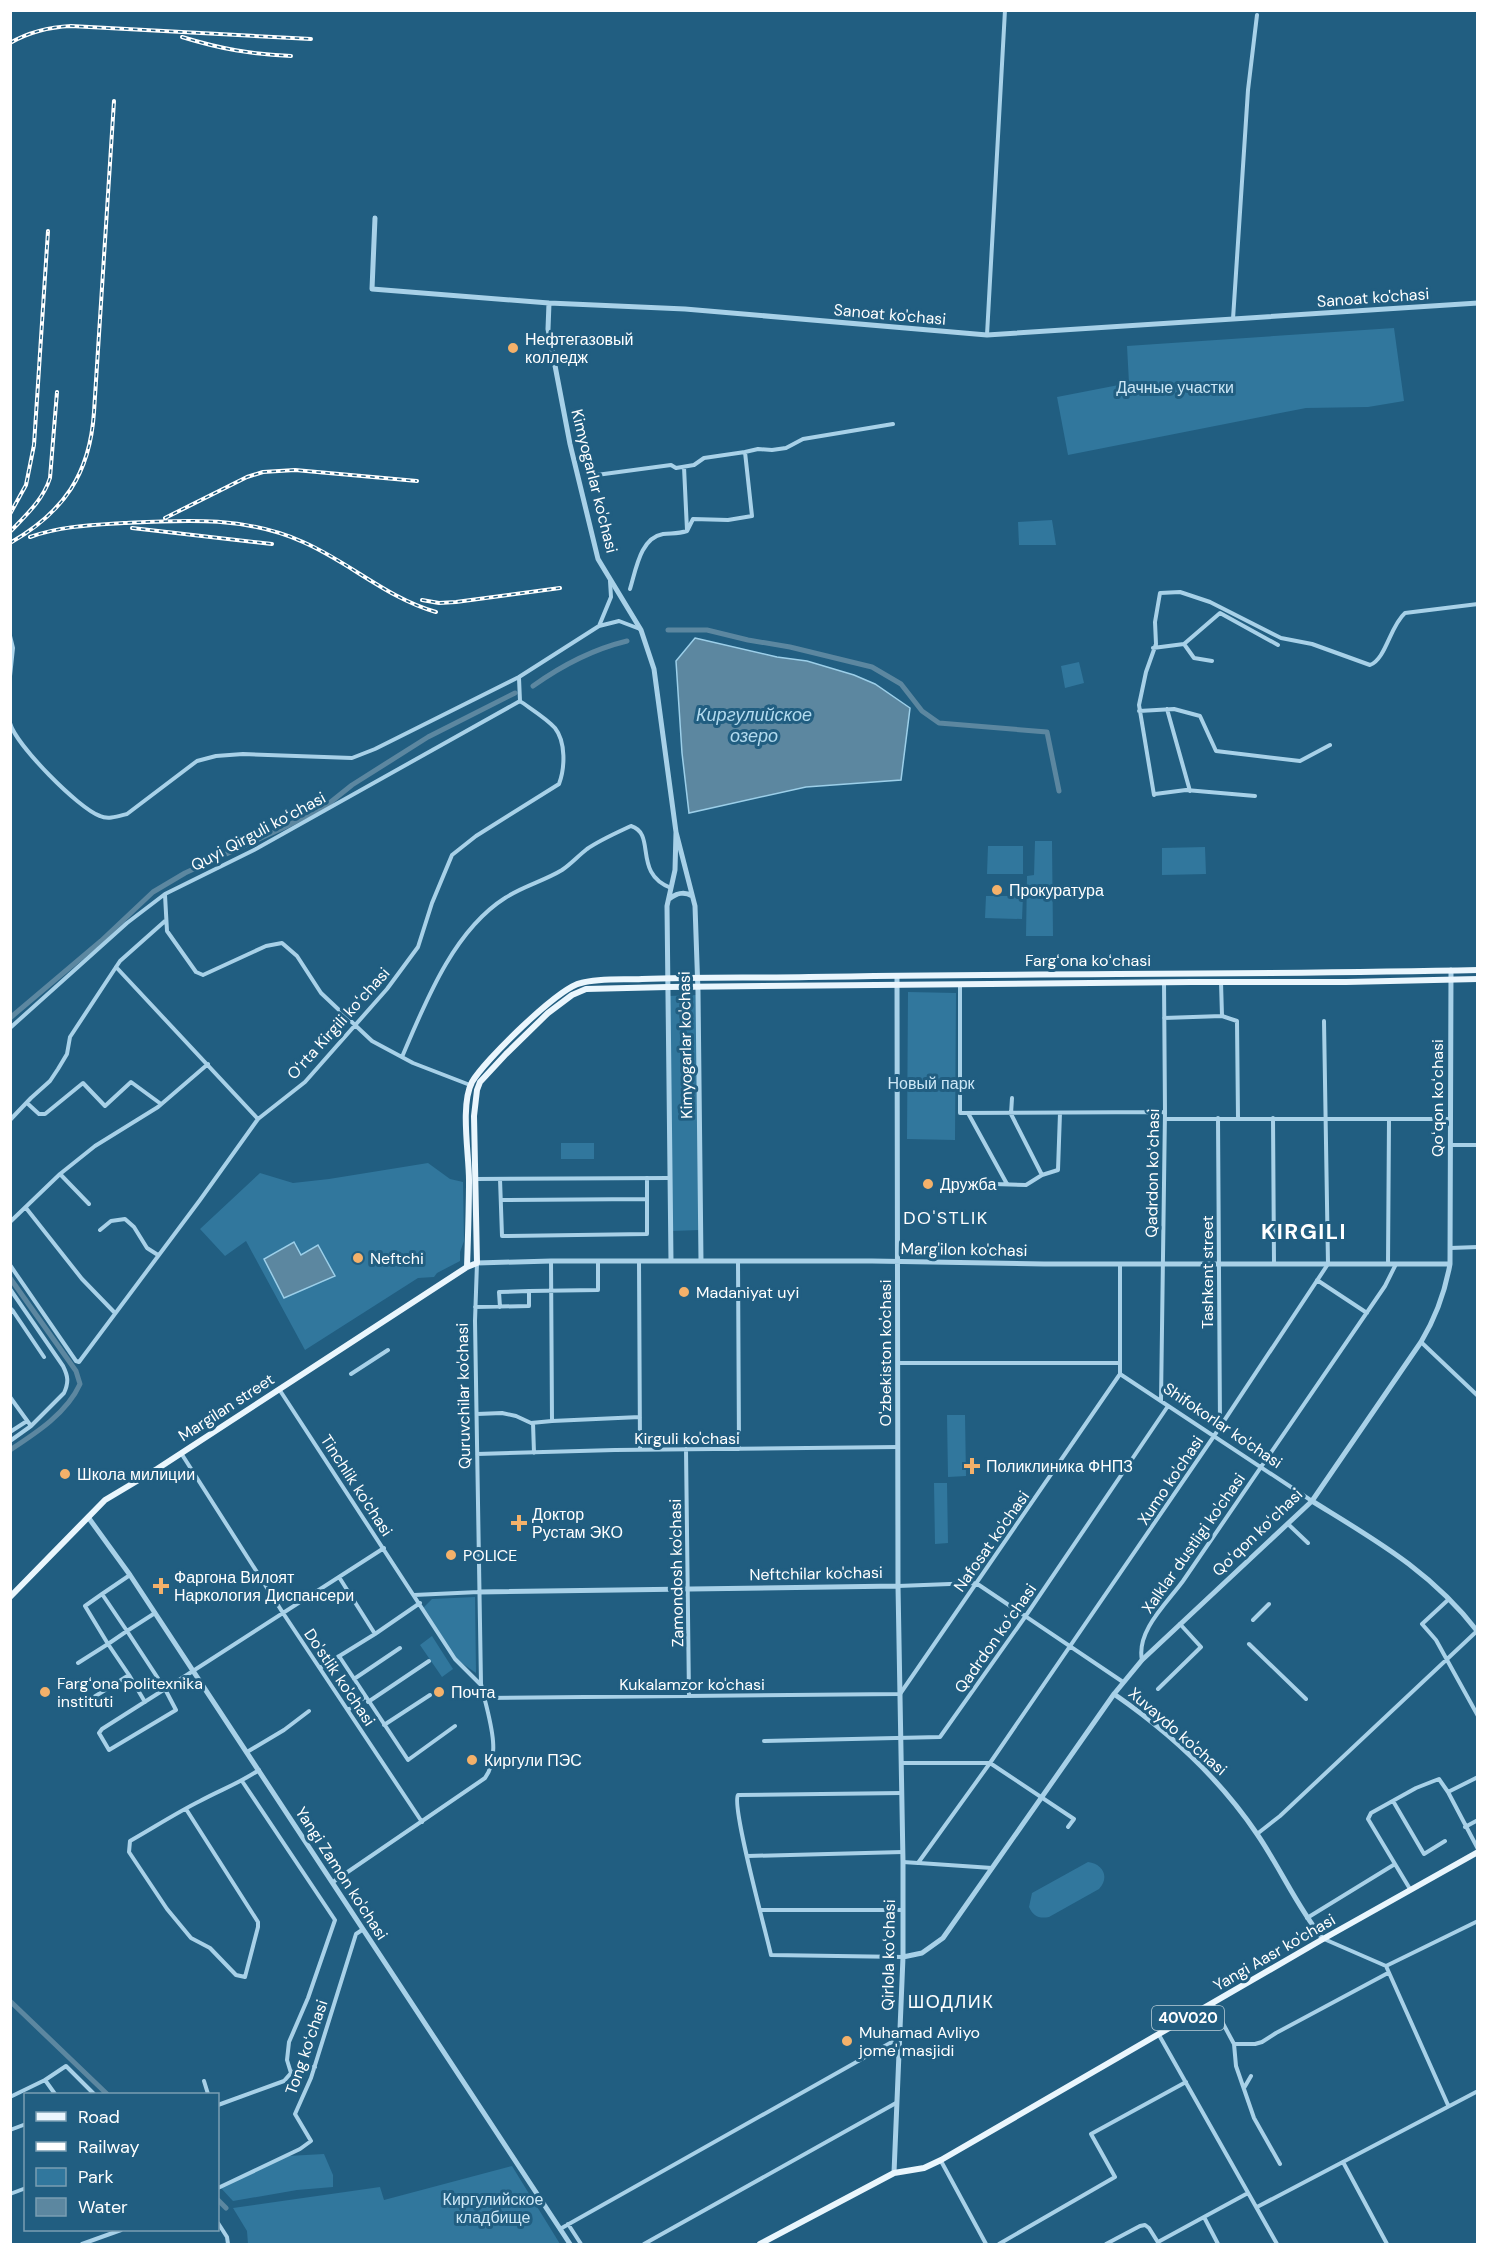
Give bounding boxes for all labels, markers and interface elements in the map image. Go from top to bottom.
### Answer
street label: Sanoat ko'chasi [1316,283,1430,312]
street label: Sanoat ko'chasi [833,299,947,330]
place label: Нефтегазовый колледж [525,329,634,368]
marker: Нефтегазовый колледж [506,341,520,355]
park label: Дачные участки [1116,377,1234,398]
street label: Kimyogarlar ko'chasi [566,407,623,555]
water label: Киргулийское озеро [696,703,812,748]
street label: Quyi Qirguli koʻchasi [187,787,329,876]
place label: Прокуратура [1009,880,1104,901]
marker: Прокуратура [990,883,1004,897]
street label: Fargʻona koʻchasi [1025,950,1151,971]
street label: Oʻrta Kirgili koʻchasi [282,963,394,1084]
street label: Kimyogarlar ko'chasi [674,971,697,1119]
street label: Qoʻqon koʻchasi [1427,1039,1448,1157]
park label: Новый парк [887,1073,976,1094]
street label: Qadrdon koʻchasi [1141,1108,1164,1238]
place label: Дружба [940,1174,996,1195]
marker: Дружба [921,1177,935,1191]
district label: DO'STLIK [903,1206,989,1230]
street label: Tashkent street [1197,1215,1218,1329]
district label: KIRGILI [1261,1217,1347,1246]
street label: Marg'ilon ko'chasi [900,1238,1028,1261]
place label: Neftchi [370,1248,424,1269]
marker: Neftchi [351,1251,365,1265]
street label: O'zbekiston ko'chasi [875,1280,896,1427]
place label: Madaniyat uyi [696,1282,799,1303]
marker: Madaniyat uyi [677,1285,691,1299]
street label: Quruvchilar ko'chasi [452,1323,475,1469]
street label: Margilan street [174,1369,278,1446]
street label: Shifokorlar ko'chasi [1159,1378,1286,1473]
street label: Kirguli ko'chasi [634,1428,740,1449]
street label: Tinchlik ko'chasi [316,1430,397,1540]
street label: Xumo ko'chasi [1133,1431,1208,1529]
place label: Поликлиника ФНПЗ [986,1456,1133,1477]
marker: Поликлиника ФНПЗ [963,1457,981,1475]
place label: Школа милиции [77,1464,195,1485]
marker: Школа милиции [58,1467,72,1481]
street label: Xalklar dustligi ko'chasi [1137,1469,1250,1618]
street label: Qoʻqon koʻchasi [1208,1484,1307,1581]
street label: Nafosat ko'chasi [949,1487,1034,1596]
street label: Zamondosh ko'chasi [665,1499,688,1647]
place label: Доктор Рустам ЭКО [532,1504,623,1543]
marker: Доктор Рустам ЭКО [510,1514,528,1532]
place label: POLICE [463,1545,517,1566]
marker: POLICE [444,1548,458,1562]
street label: Neftchilar ko'chasi [749,1562,883,1585]
place label: Фаргона Вилоят Наркология Диспансери [174,1567,354,1606]
marker: Фаргона Вилоят Наркология Диспансери [152,1577,170,1595]
street label: Qadrdon koʻchasi [950,1579,1041,1697]
street label: Do'stlik ko'chasi [299,1625,380,1730]
place label: Fargʻona politexnika instituti [57,1673,203,1712]
street label: Kukalamzor ko'chasi [619,1674,765,1695]
place label: Почта [451,1682,496,1703]
street label: Xuvaydo ko'chasi [1124,1683,1231,1780]
marker: Fargʻona politexnika instituti [38,1685,52,1699]
marker: Почта [432,1685,446,1699]
place label: Киргули ПЭС [484,1750,582,1771]
marker: Киргули ПЭС [465,1753,479,1767]
street label: Yangi Zamon ko'chasi [291,1803,392,1944]
street label: Qirlola koʻchasi [877,1899,900,2011]
street label: Yangi Aasr ko'chasi [1210,1909,1339,1996]
district label: ШОДЛИК [908,1990,994,2014]
street label: Tong koʻchasi [280,1997,332,2097]
road number: 40V020 [1152,2006,1224,2030]
place label: Muhamad Avliyo jome' masjidi [858,2022,980,2061]
marker: Muhamad Avliyo jome' masjidi [840,2034,854,2048]
legend [24,2093,219,2231]
text: Road [78,2105,120,2129]
text: Railway [78,2135,140,2159]
text: Park [78,2165,114,2189]
park label: Киргулийское кладбище [443,2189,544,2228]
text: Water [78,2195,128,2219]

